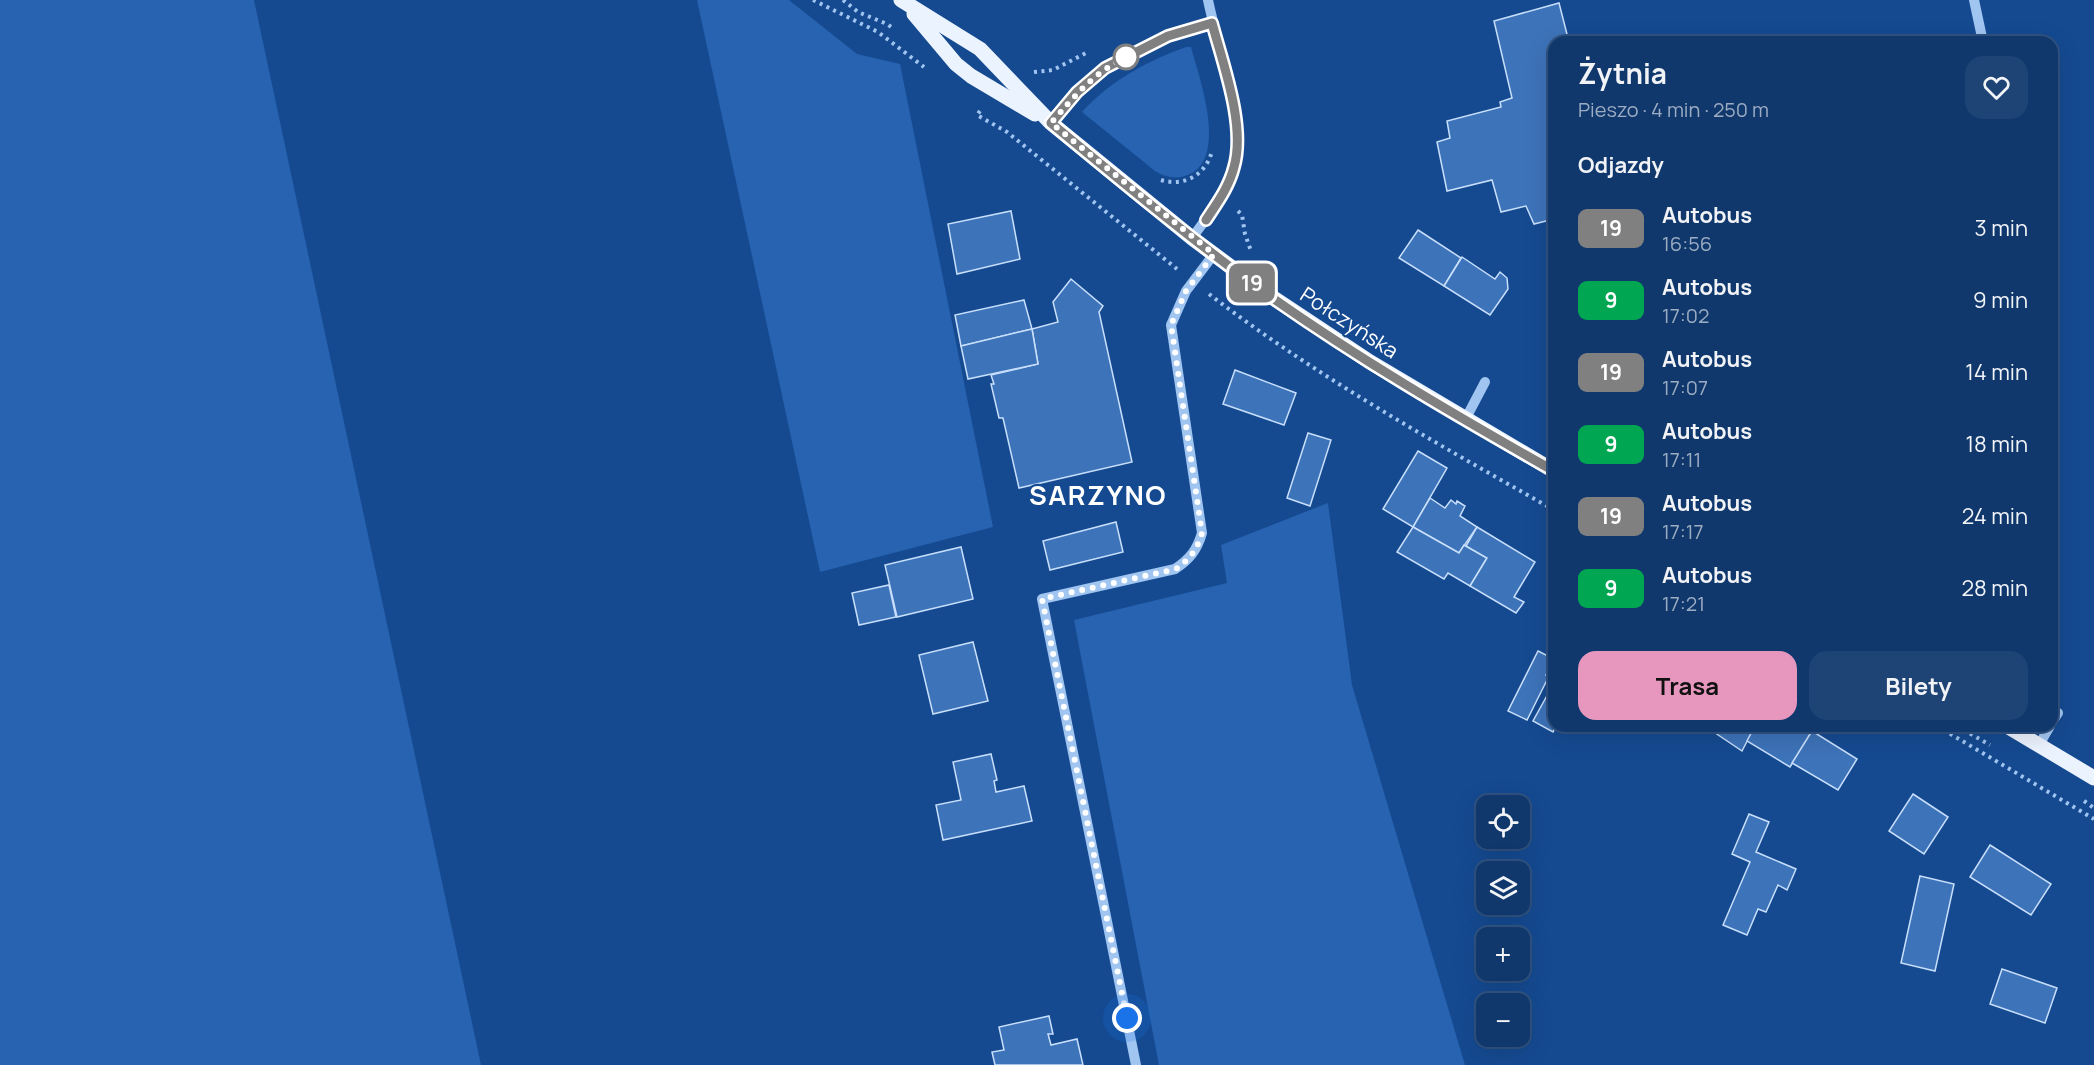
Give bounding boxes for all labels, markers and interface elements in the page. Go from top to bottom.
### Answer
unlabelled marker [1113,44,1139,70]
text: Żytnia [1578,54,1667,92]
button: heart [1965,56,2028,119]
text: Pieszo · 4 min · 250 m [1578,96,1769,123]
text: Odjazdy [1578,150,1664,180]
text: Autobus [1662,200,1752,230]
text: 3 min [1975,213,2028,243]
text: 19 [1600,214,1622,242]
text: 16:56 [1662,230,1712,257]
line badge: 19 [1225,264,1279,302]
text: 19 [1241,269,1263,297]
text: Autobus [1662,272,1752,302]
street label: Połczyńska [1295,280,1404,364]
text: 9 min [1973,285,2028,315]
text: 9 [1604,286,1618,314]
text: 17:02 [1662,302,1709,329]
text: Autobus [1662,344,1752,374]
text: 14 min [1965,357,2028,387]
text: 19 [1600,358,1622,386]
text: 17:07 [1662,374,1708,401]
text: Autobus [1662,416,1752,446]
text: 18 min [1965,429,2028,459]
text: 9 [1604,430,1618,458]
text: 17:11 [1662,446,1701,473]
district label: SARZYNO [1029,476,1167,513]
text: Autobus [1662,488,1752,518]
text: 24 min [1962,501,2028,531]
text: 19 [1600,502,1622,530]
text: 17:17 [1662,518,1704,545]
text: Autobus [1662,560,1752,590]
text: 28 min [1961,573,2028,603]
text: 9 [1604,574,1618,602]
text: 17:21 [1662,590,1705,617]
button: Trasa [1578,651,1797,720]
button: Bilety [1809,651,2028,720]
map controls [1476,795,1530,1047]
button: locate [1476,795,1530,849]
button: layers [1476,861,1530,915]
button: + [1476,927,1530,981]
button: − [1476,993,1530,1047]
your location [1112,1003,1142,1033]

